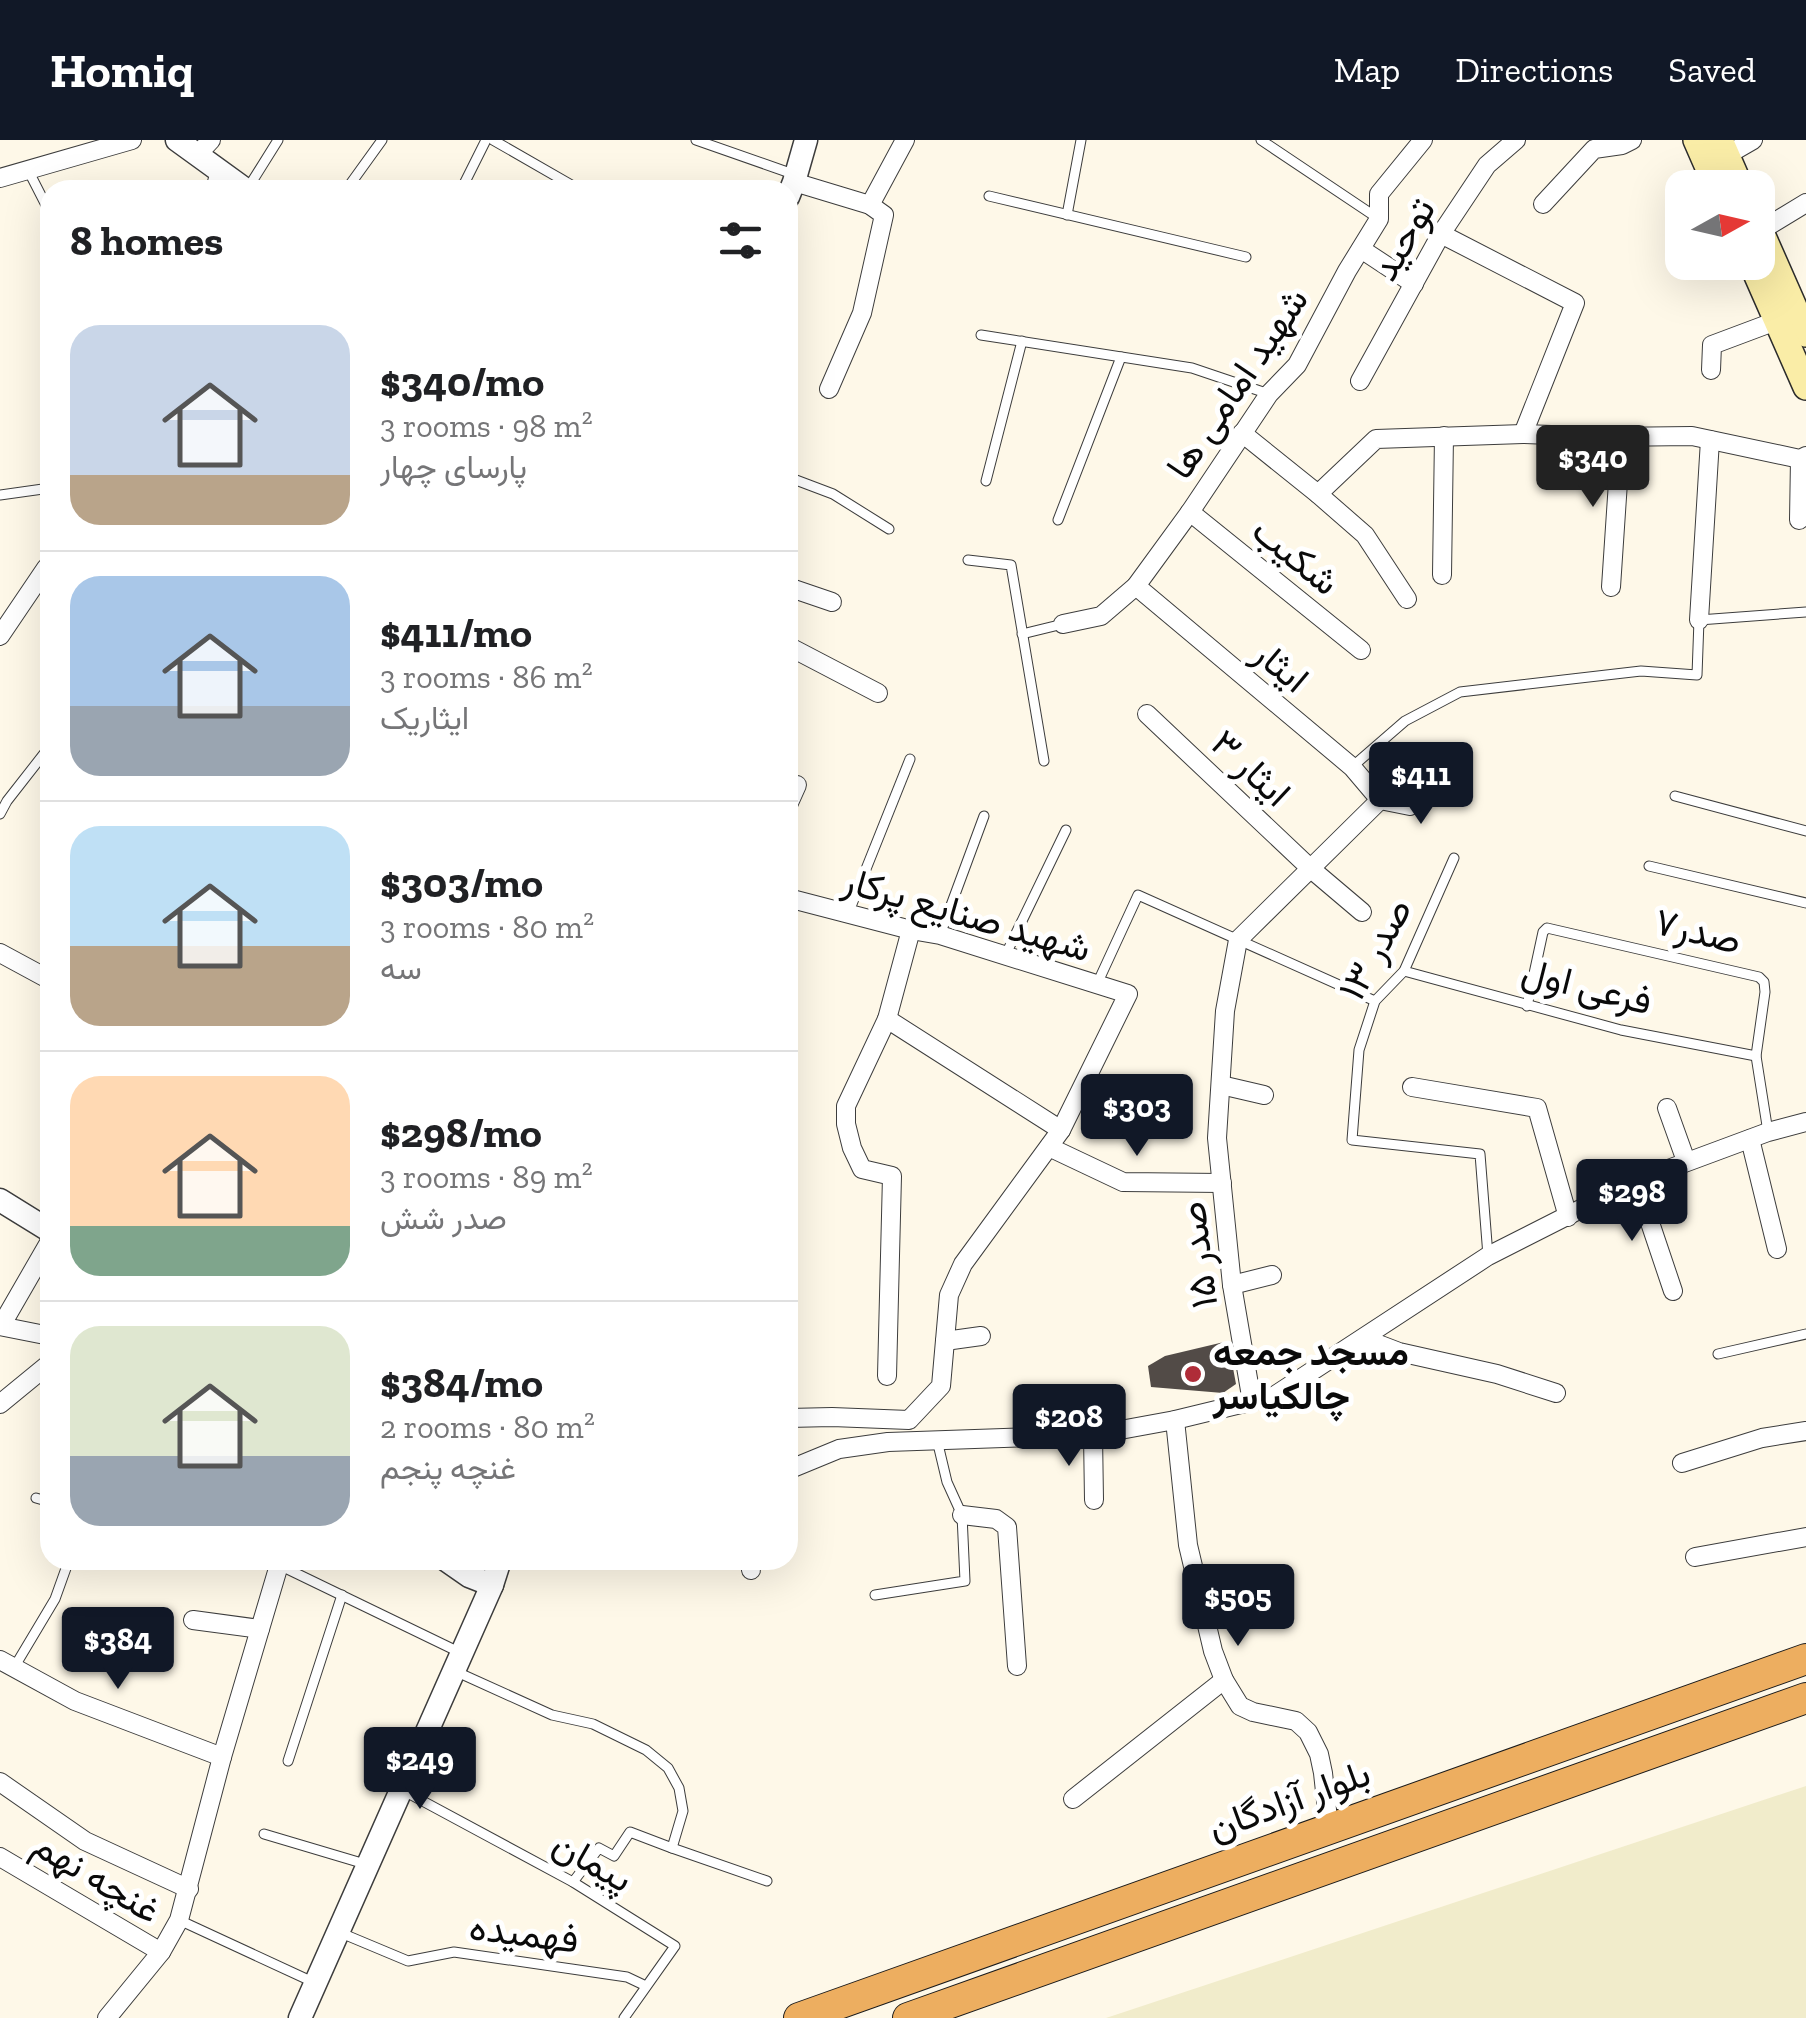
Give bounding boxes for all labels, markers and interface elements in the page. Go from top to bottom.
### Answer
text: Homiq [50,42,194,99]
text: Map [1334,49,1400,91]
text: Directions [1455,49,1613,91]
text: Saved [1668,49,1756,91]
north arrow [1665,170,1775,280]
map controls [1665,170,1775,280]
street label: توحید [1361,189,1445,289]
icon: filters [713,213,768,268]
text: 8 homes [70,215,223,266]
street label: شهید امامی ها [1156,278,1318,488]
text: $340/mo [380,356,544,407]
icon: home [150,365,270,485]
text: 3 rooms · 98 m² [380,407,593,445]
pin: $340 [1534,425,1652,510]
text: $340 [1558,438,1628,476]
text: پارسای چهار [380,448,527,486]
street label: شکیب [1243,507,1349,605]
text: $411/mo [380,607,532,658]
icon: home [150,616,270,736]
street label: ایثار [1243,629,1318,702]
text: 3 rooms · 86 m² [380,658,593,696]
text: ایثاریک [380,699,469,737]
street label: ایثار ۳ [1202,720,1300,816]
pin: $411 [1362,742,1480,827]
text: $411 [1391,755,1451,793]
street label: شهید صنایع پرکار [836,856,1096,974]
text: $303/mo [380,857,543,908]
icon: home [150,866,270,986]
street label: صدر ۱۳ [1328,890,1422,1008]
street label: صدر۷ [1650,898,1746,964]
text: 3 rooms · 80 m² [380,908,594,946]
street label: فرعی اول [1517,948,1657,1024]
text: سه [380,949,422,987]
pin: $303 [1078,1074,1196,1159]
text: $303 [1103,1087,1171,1125]
text: $298/mo [380,1107,542,1158]
icon: home [150,1116,270,1236]
text: 3 rooms · 89 m² [380,1158,593,1196]
pin: $298 [1573,1159,1691,1244]
text: $298 [1598,1172,1666,1210]
text: صدر شش [380,1199,507,1237]
street label: صدر ۱۵ [1169,1199,1227,1311]
place label: مسجد جمعه چالکیاسر [1212,1329,1409,1422]
text: $384/mo [380,1357,543,1408]
marker: مسجد جمعه چالکیاسر [1182,1363,1204,1385]
icon: home [150,1366,270,1486]
pin: $208 [1010,1384,1128,1469]
text: $208 [1035,1397,1103,1435]
text: 2 rooms · 80 m² [380,1408,595,1446]
text: غنچه پنجم [380,1449,516,1487]
pin: $505 [1179,1564,1297,1649]
text: $505 [1204,1577,1272,1615]
pin: $384 [59,1607,177,1692]
text: $384 [84,1620,152,1658]
pin: $249 [361,1727,479,1812]
text: $249 [386,1740,454,1778]
street label: بلوار آزادگان [1202,1749,1376,1851]
street label: پیمان [543,1820,641,1905]
street label: غنچه نهم [23,1821,169,1936]
street label: فهمیده [467,1903,581,1963]

